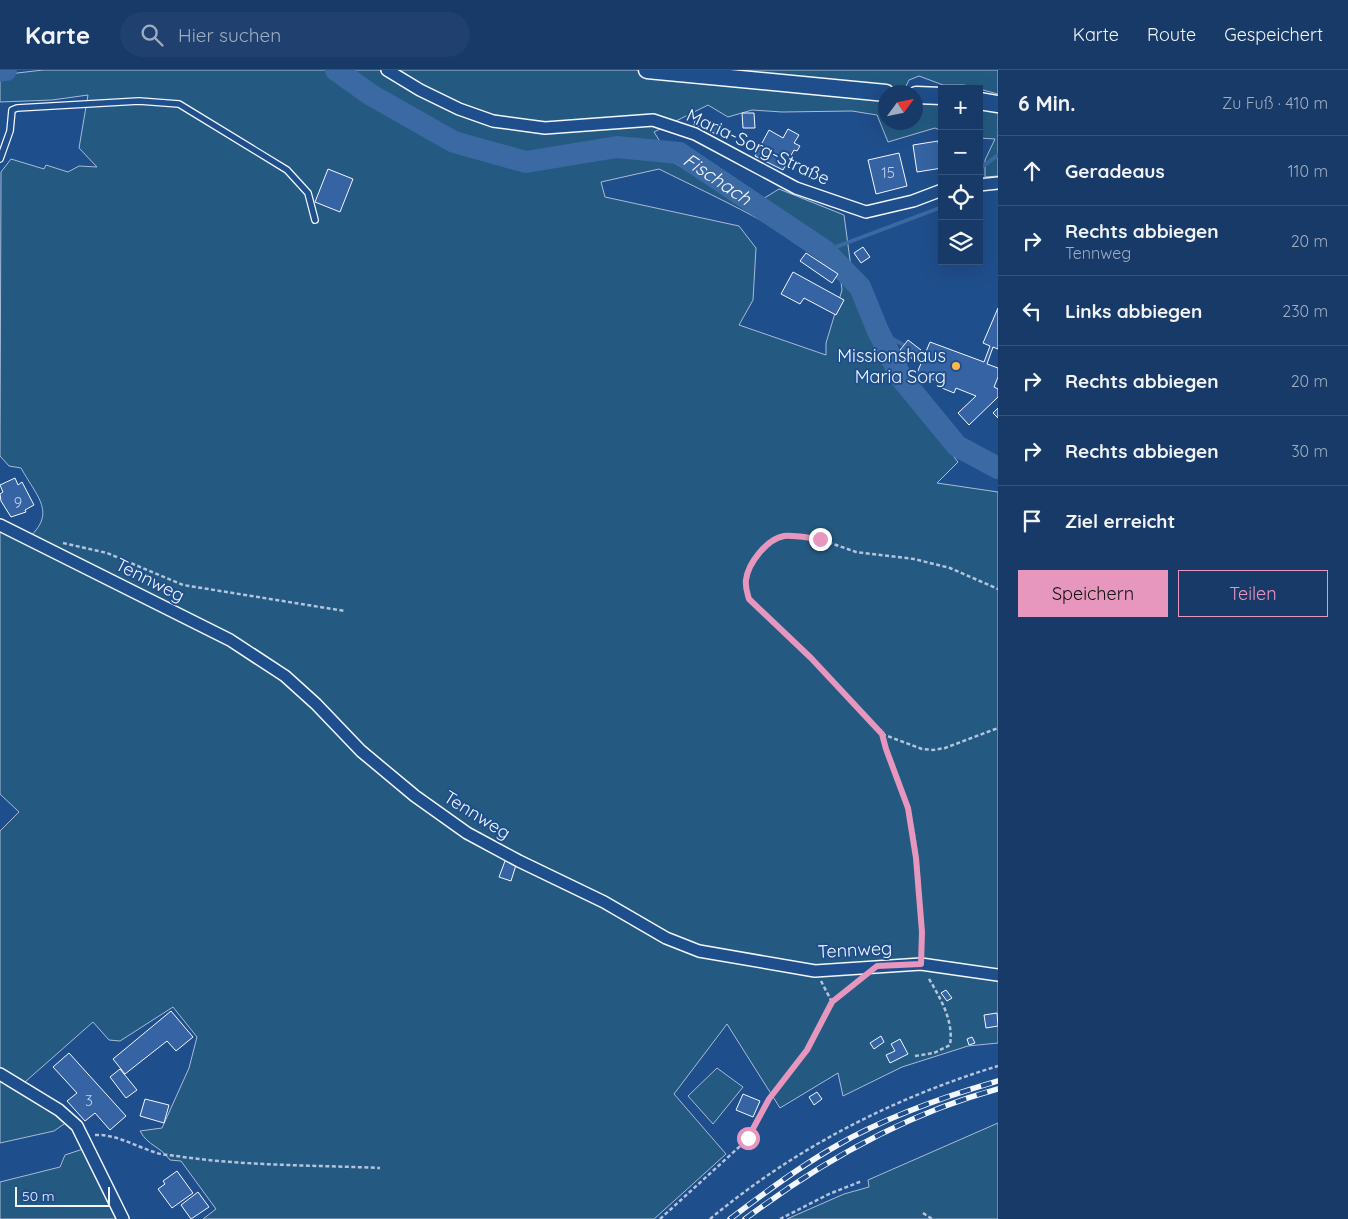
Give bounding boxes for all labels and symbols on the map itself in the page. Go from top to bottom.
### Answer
north arrow [878,85,923,130]
street label: Maria-Sorg-Straße [683,103,833,190]
water label: Fischach [679,148,757,211]
house number: 15 [881,163,895,182]
place label: Missionshaus Maria Sorg [837,344,946,388]
marker: Missionshaus Maria Sorg [950,360,962,372]
house number: 9 [14,493,22,512]
route end [809,528,832,551]
street label: Tennweg [112,552,189,607]
street label: Tennweg [440,785,515,844]
street label: Tennweg [817,936,893,963]
house number: 3 [85,1091,93,1110]
route start [737,1127,760,1150]
scale bar [15,1184,110,1207]

